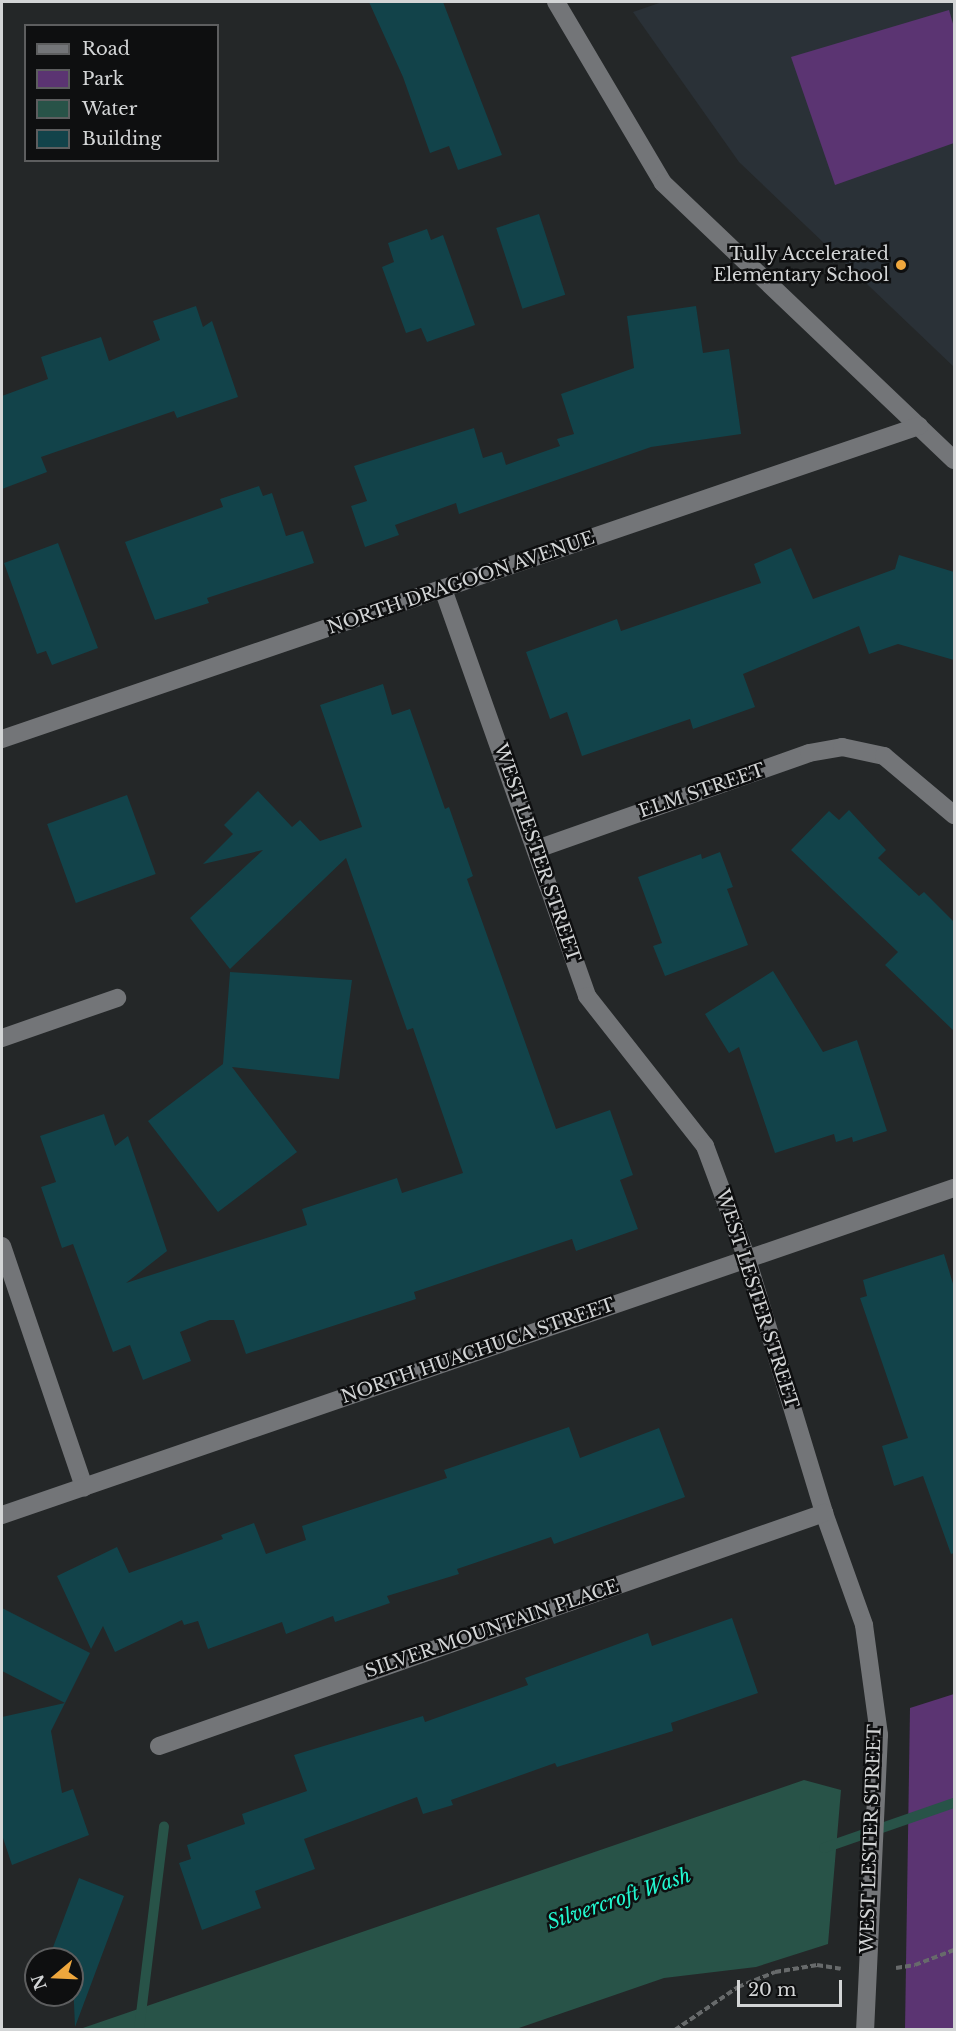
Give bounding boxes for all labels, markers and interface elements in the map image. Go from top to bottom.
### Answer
legend [24,24,219,162]
text: Road [82,38,130,60]
text: Park [82,68,124,90]
text: Water [82,98,137,120]
text: Building [82,128,161,150]
place label: Tully Accelerated Elementary School [713,244,889,286]
marker: Tully Accelerated Elementary School [894,258,908,272]
street label: NORTH DRAGOON AVENUE [324,527,598,639]
street label: WEST LESTER STREET [489,740,585,966]
street label: ELM STREET [636,759,768,823]
street label: WEST LESTER STREET [711,1186,803,1412]
street label: NORTH HUACHUCA STREET [338,1294,618,1408]
street label: SILVER MOUNTAIN PLACE [362,1575,622,1683]
street label: WEST LESTER STREET [856,1723,886,1955]
water label: Silvercroft Wash [544,1863,694,1935]
north arrow [24,1947,84,2007]
scale bar [740,1968,845,2006]
text: N [27,1972,51,1993]
text: 20 m [748,1979,796,2001]

